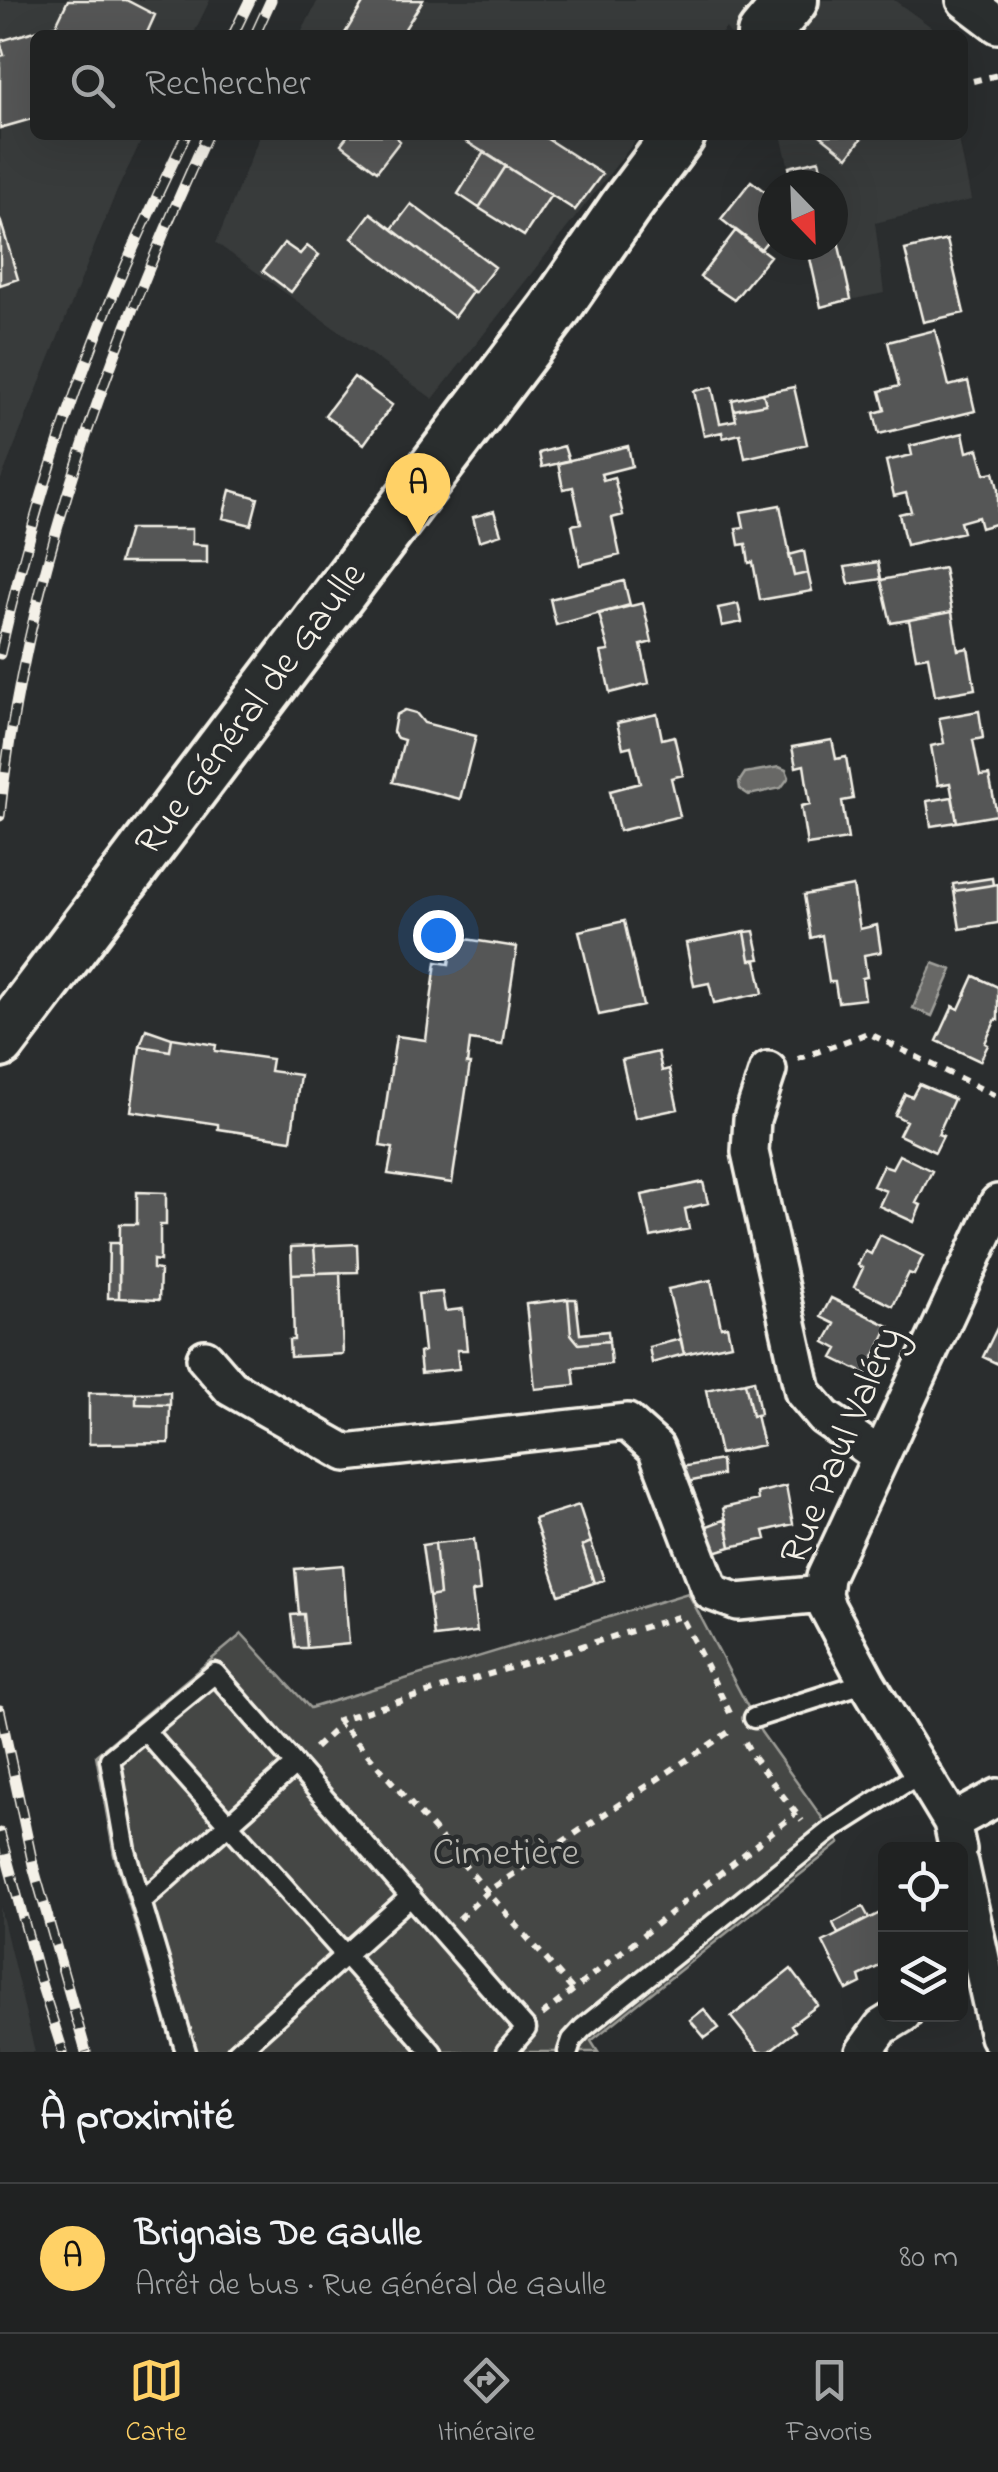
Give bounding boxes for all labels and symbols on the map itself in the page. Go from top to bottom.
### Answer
north arrow [758,170,848,260]
pin: A [386,452,450,535]
street label: Rue Général de Gaulle [122,550,383,870]
your location [413,910,464,961]
street label: Rue Paul Valéry [766,1317,920,1575]
park label: Cimetière [433,1825,580,1884]

